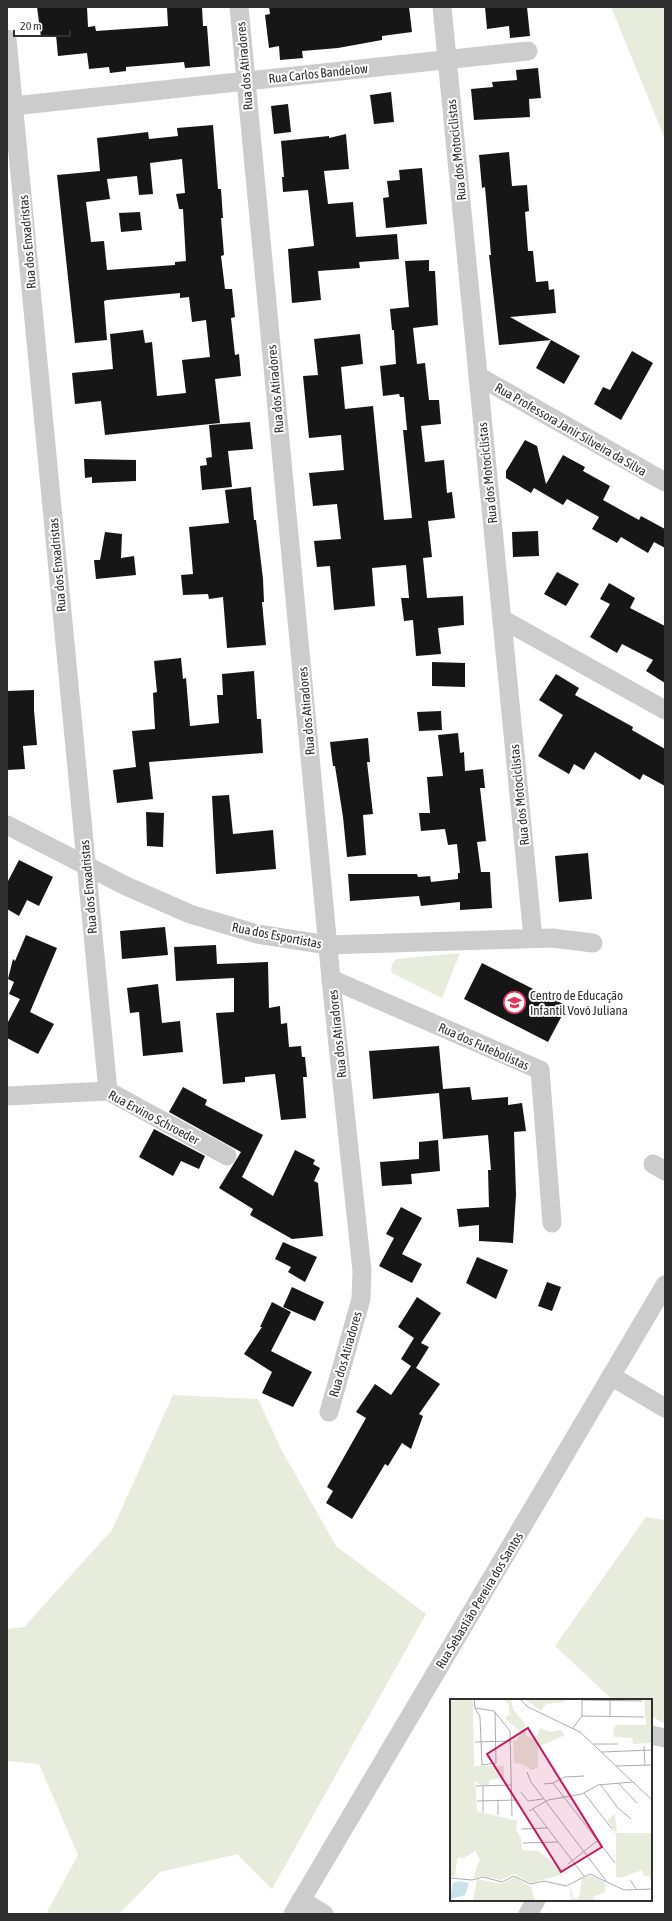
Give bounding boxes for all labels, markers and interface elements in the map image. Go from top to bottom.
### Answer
scale bar [14,12,70,38]
text: 20 m [20,19,42,33]
street label: Rua dos Atiradores [233,21,256,111]
street label: Rua Carlos Bandelow [268,61,369,86]
street label: Rua dos Motociclistas [444,98,469,201]
street label: Rua dos Enxadristas [16,194,39,290]
street label: Rua dos Atiradores [264,344,287,434]
street label: Rua Professora Janir Silveira da Silva [492,380,649,479]
street label: Rua dos Motociclistas [475,421,500,524]
street label: Rua dos Enxadristas [46,517,69,613]
street label: Rua dos Atiradores [295,666,318,756]
street label: Rua dos Motociclistas [507,743,532,846]
street label: Rua dos Enxadristas [77,839,100,935]
street label: Rua dos Esportistas [231,919,323,952]
place label: Centro de Educação Infantil Vovó Juliana [530,988,628,1018]
street label: Rua dos Atiradores [325,989,350,1079]
school or university icon: Centro de Educação Infantil Vovó Juliana [502,989,528,1015]
street label: Rua dos Futebolistas [436,1020,532,1073]
street label: Rua Ervino Schroeder [106,1087,202,1148]
street label: Rua dos Atiradores [326,1309,365,1399]
street label: Rua Sebastião Pereira dos Santos [433,1529,526,1671]
inset map [450,1699,652,1901]

